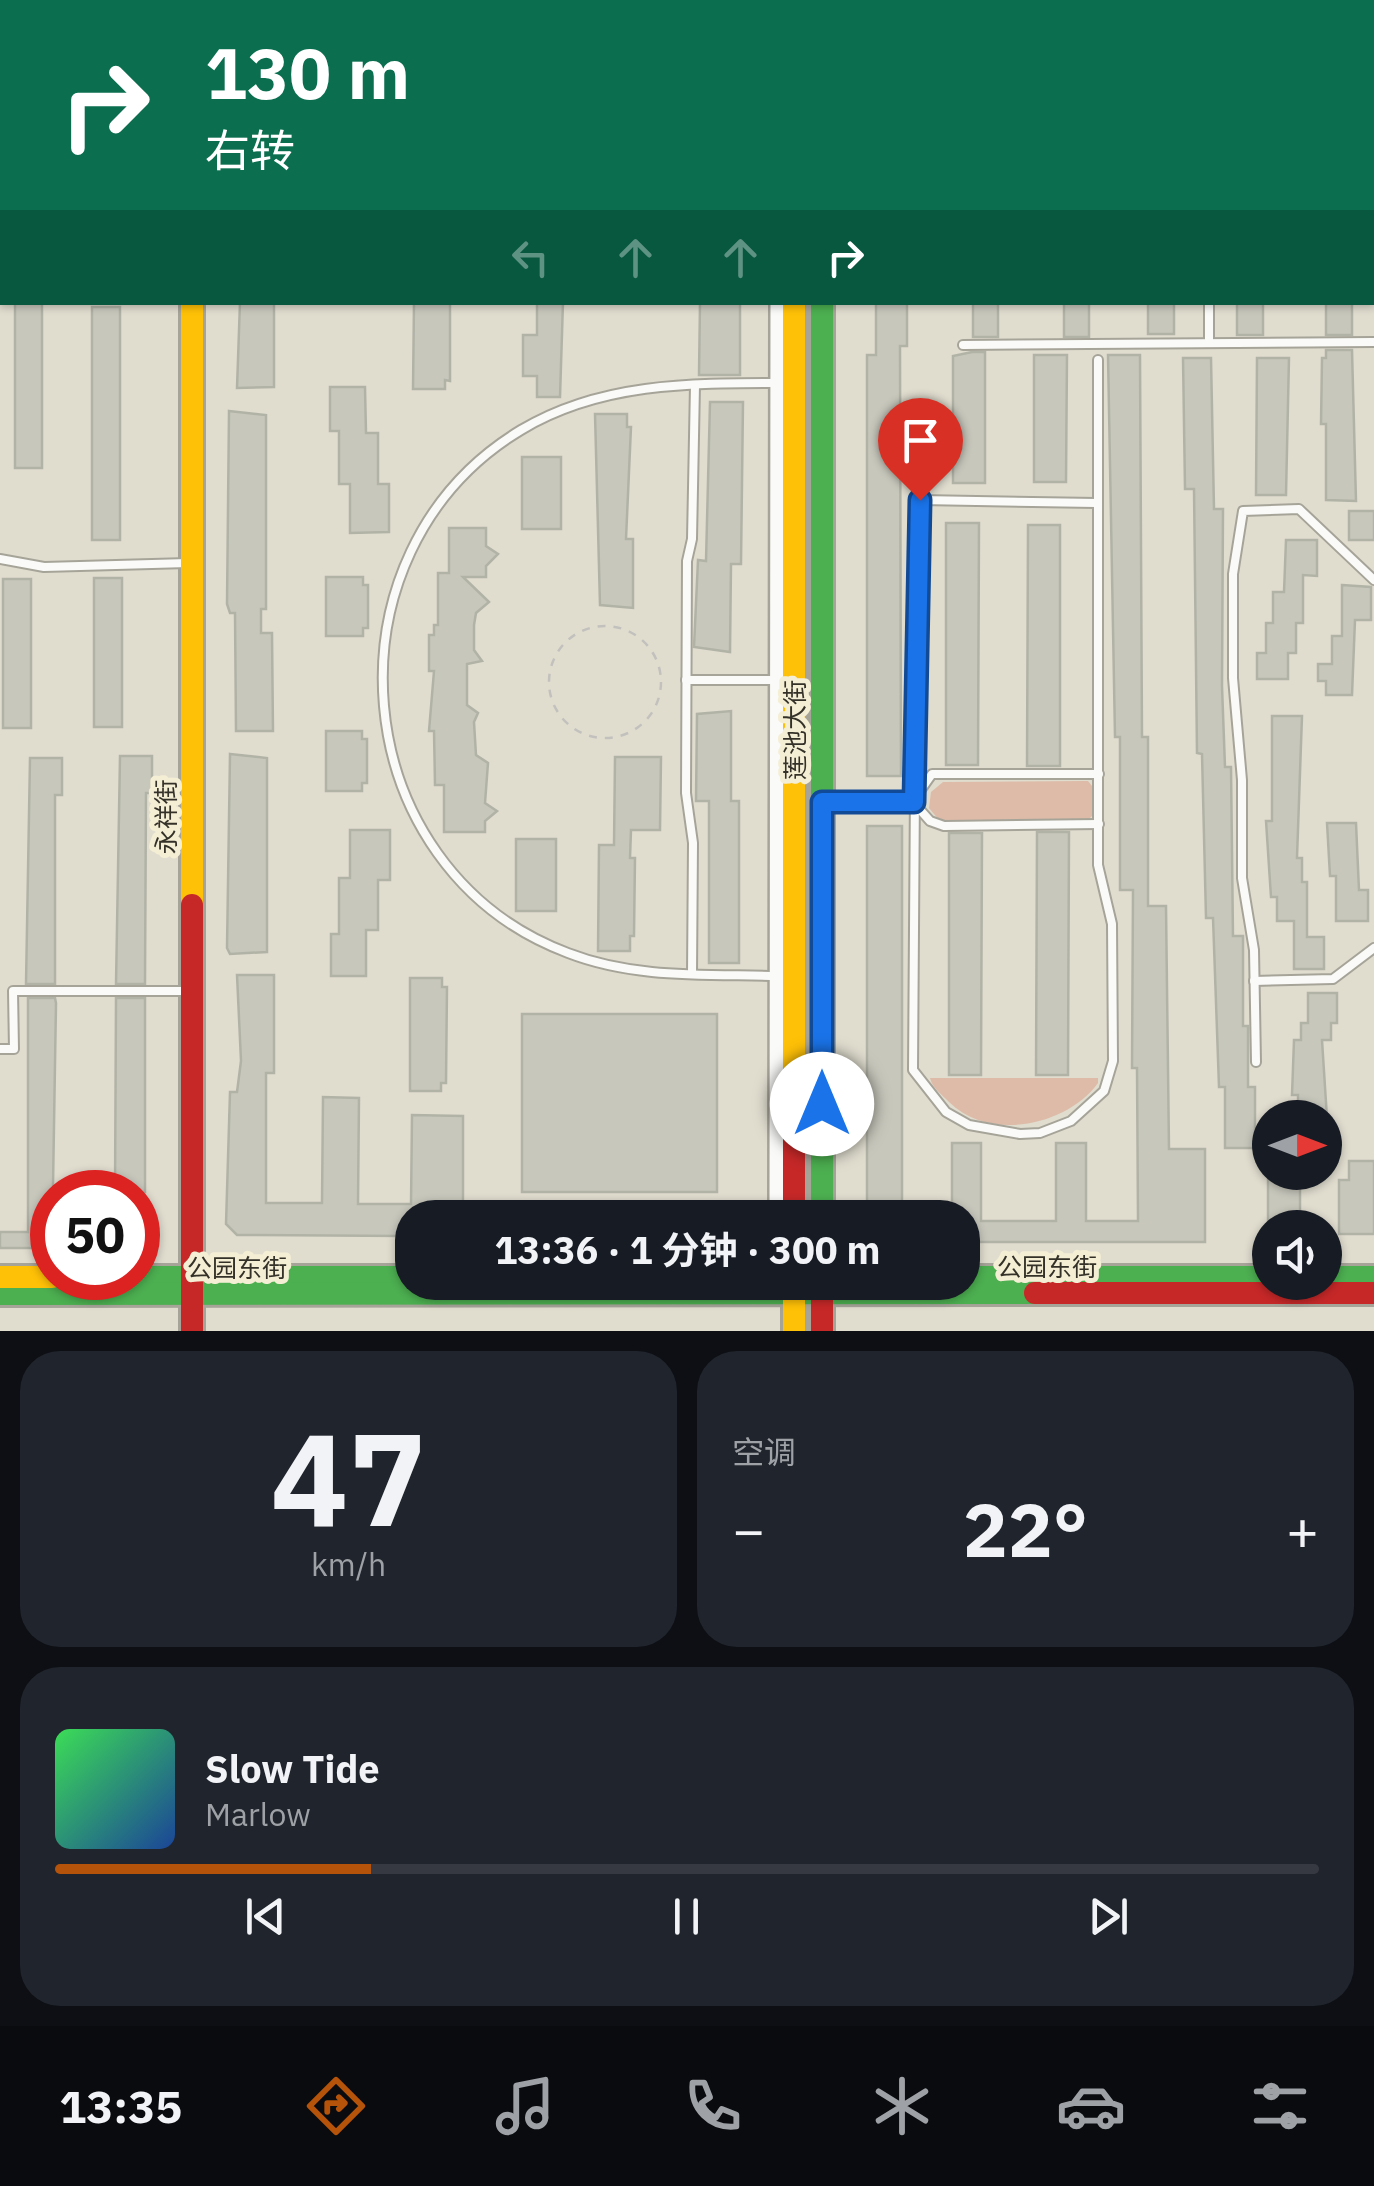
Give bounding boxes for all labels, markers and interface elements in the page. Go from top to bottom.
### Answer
text: 130 m [205,27,410,118]
icon: right [40,40,170,170]
text: 右转 [205,121,295,179]
icon: left [503,230,558,285]
icon: ahead [608,230,663,285]
icon: ahead [713,230,768,285]
icon: right [818,230,873,285]
pin [878,398,963,501]
icon: arrive [893,413,948,468]
street label: 莲池大街 [778,680,811,780]
street label: 永祥街 [149,779,182,855]
position arrow [770,1052,874,1156]
north arrow [1252,1100,1342,1190]
map controls [1252,1100,1342,1300]
speed limit sign: 50 [30,1170,160,1300]
button: sound [1252,1210,1342,1300]
text: 13:36 · 1 分钟 · 300 m [495,1225,880,1274]
street label: 公园东街 [997,1250,1097,1283]
street label: 公园东街 [187,1251,287,1284]
text: 47 [270,1393,427,1562]
text: 空调 [732,1431,796,1473]
text: 22° [963,1480,1088,1578]
text: − [732,1494,765,1565]
text: + [1286,1494,1319,1565]
text: km/h [311,1543,386,1585]
text: Slow Tide [205,1744,380,1793]
text: Marlow [205,1793,311,1835]
icon: previous [238,1889,293,1944]
icon: pause [659,1889,714,1944]
icon: next [1081,1889,1136,1944]
icon: directions [301,2071,371,2141]
icon: music [490,2071,560,2141]
icon: phone [678,2071,748,2141]
icon: climate [867,2071,937,2141]
icon: car [1056,2071,1126,2141]
icon: filters [1245,2071,1315,2141]
text: 13:35 [59,2077,182,2135]

